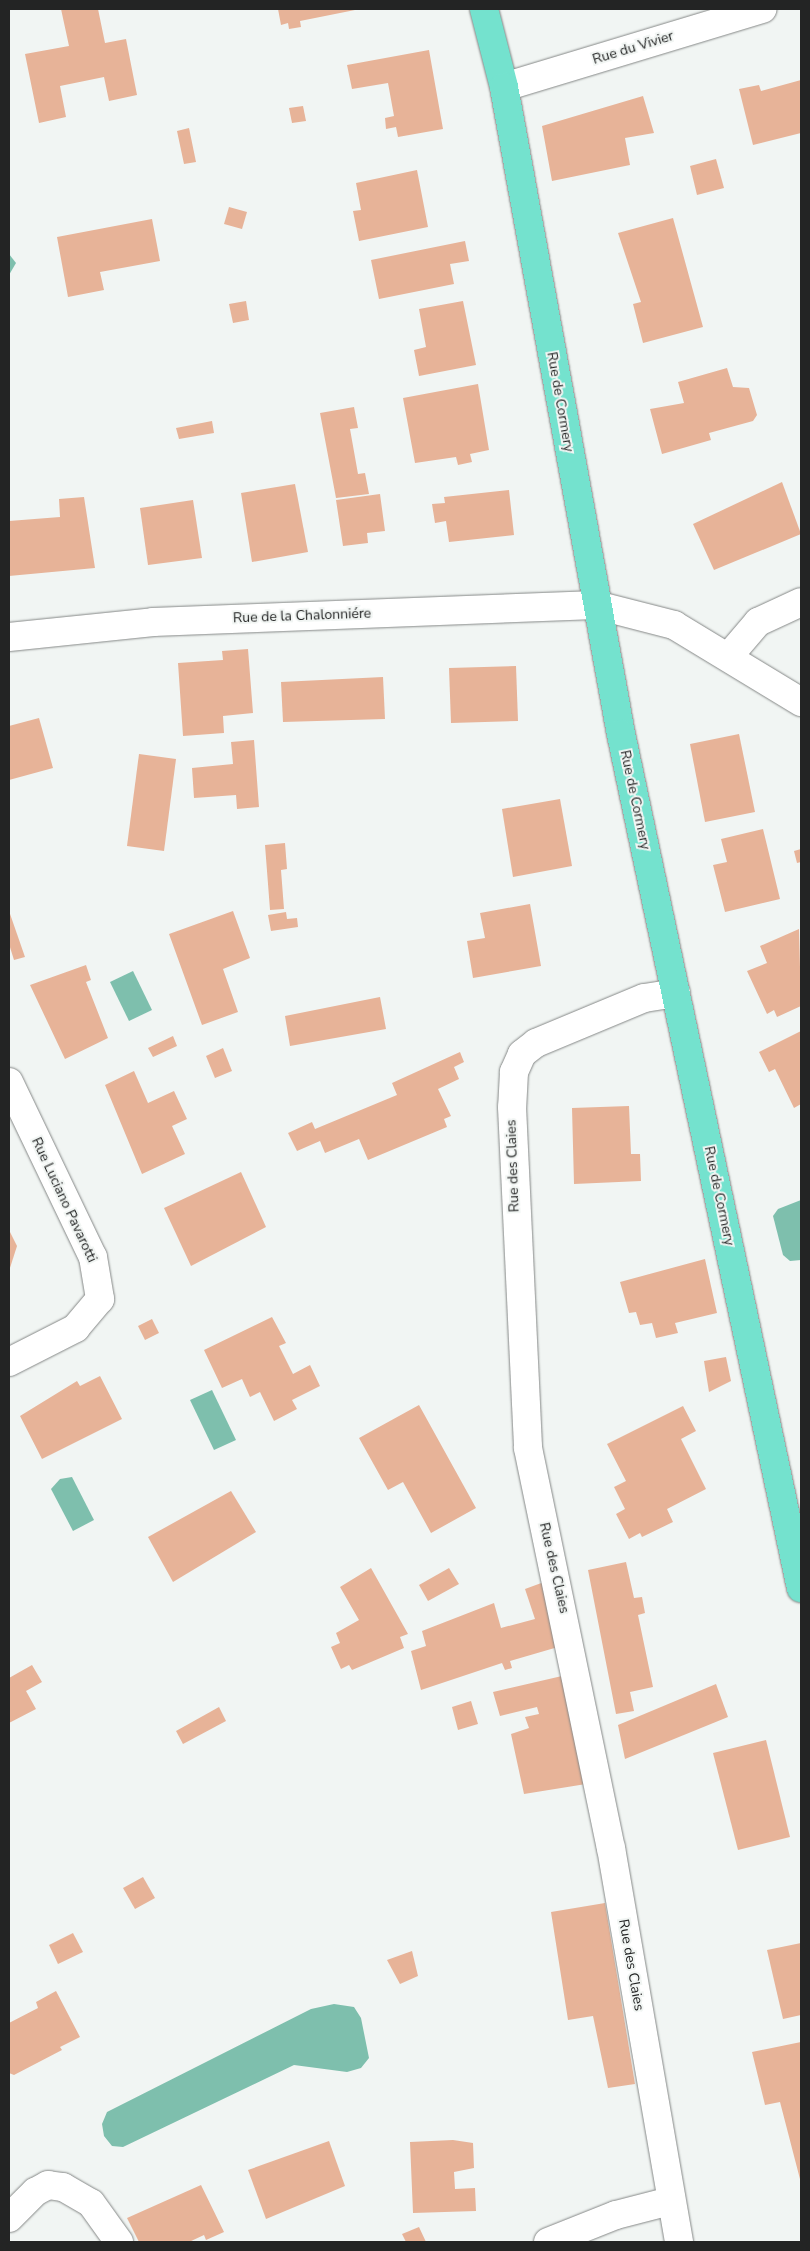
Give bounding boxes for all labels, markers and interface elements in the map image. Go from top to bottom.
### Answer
street label: Rue du Vivier [591,28,675,68]
street label: Rue de Cormery [543,351,577,453]
street label: Rue de la Chalonniére [233,605,371,627]
street label: Rue de Cormery [616,749,654,851]
street label: Rue des Claies [503,1119,523,1213]
street label: Rue Luciano Pavarotti [28,1135,100,1265]
street label: Rue de Cormery [700,1145,738,1247]
street label: Rue des Claies [535,1521,573,1615]
street label: Rue des Claies [615,1918,647,2012]

